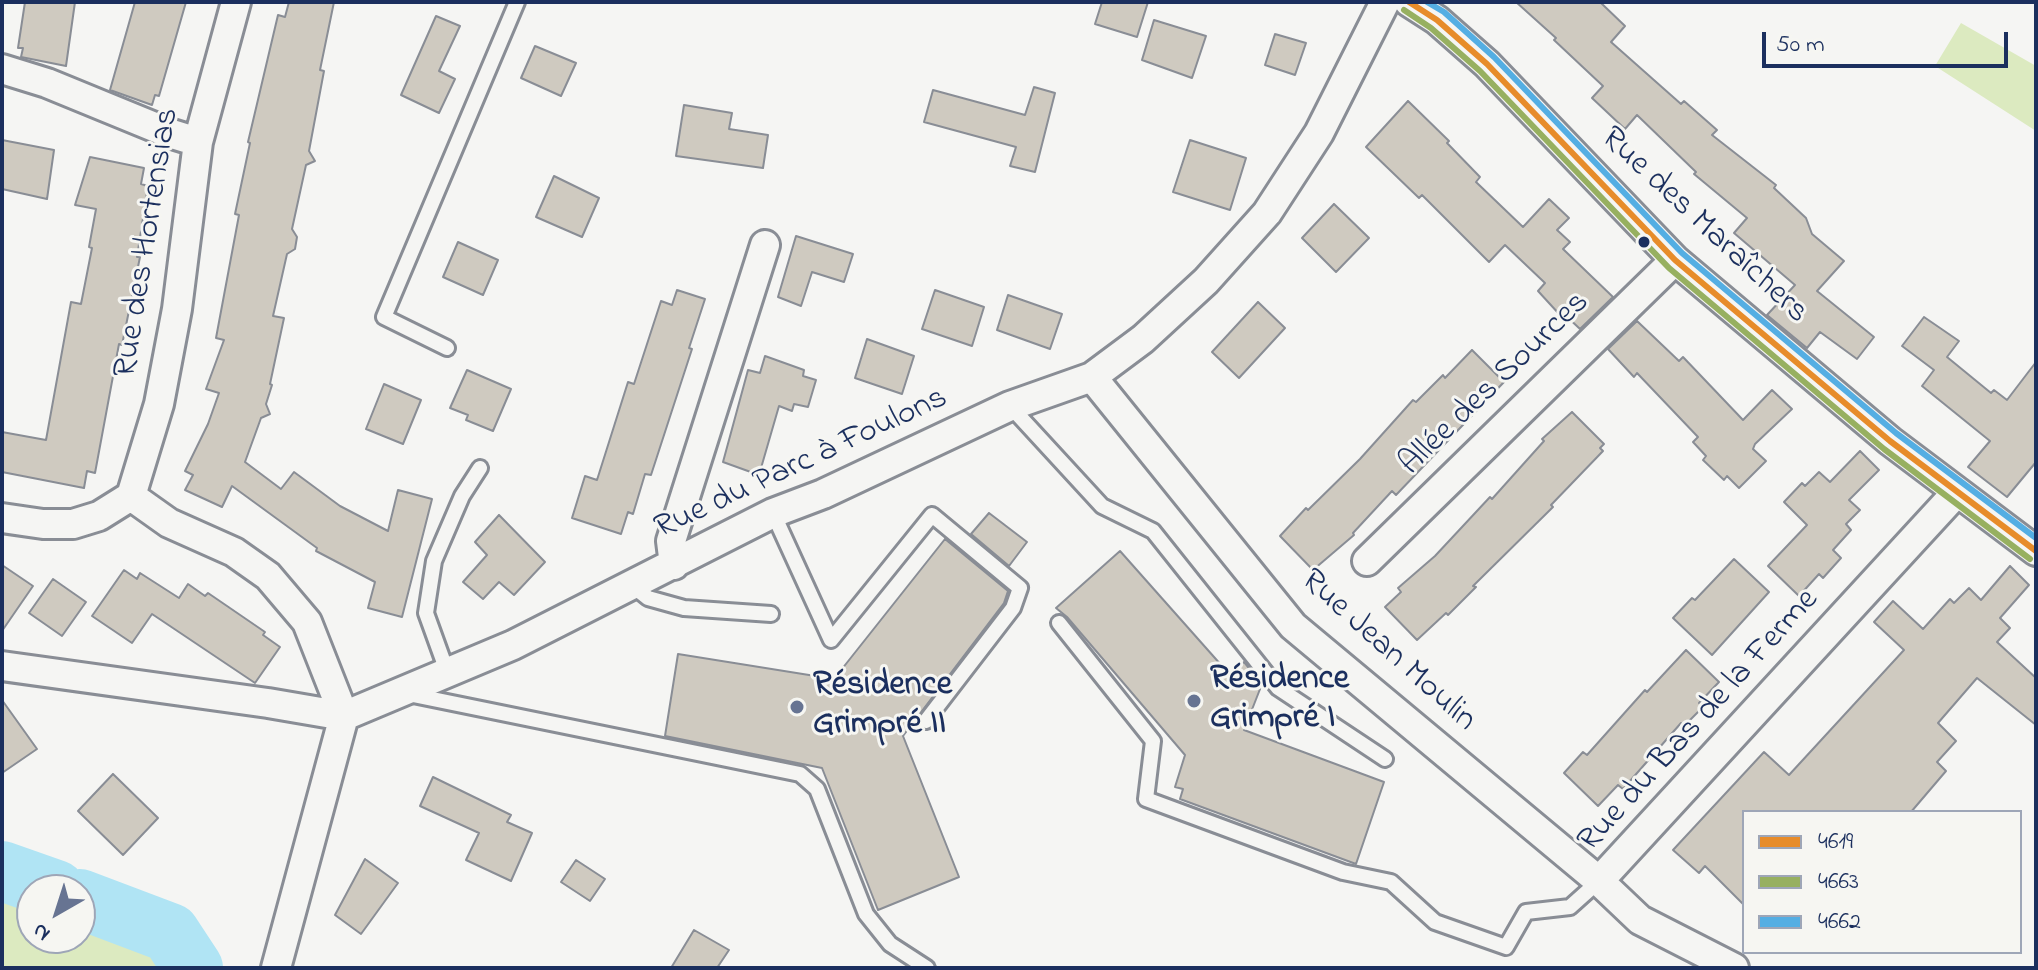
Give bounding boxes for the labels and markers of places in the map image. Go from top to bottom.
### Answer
unlabelled marker [1636,234,1652,250]
place label: Résidence Grimpré I [1210,661,1349,740]
place label: Résidence Grimpré II [813,667,952,746]
marker: Résidence Grimpré I [1185,692,1203,710]
marker: Résidence Grimpré II [788,698,806,716]

